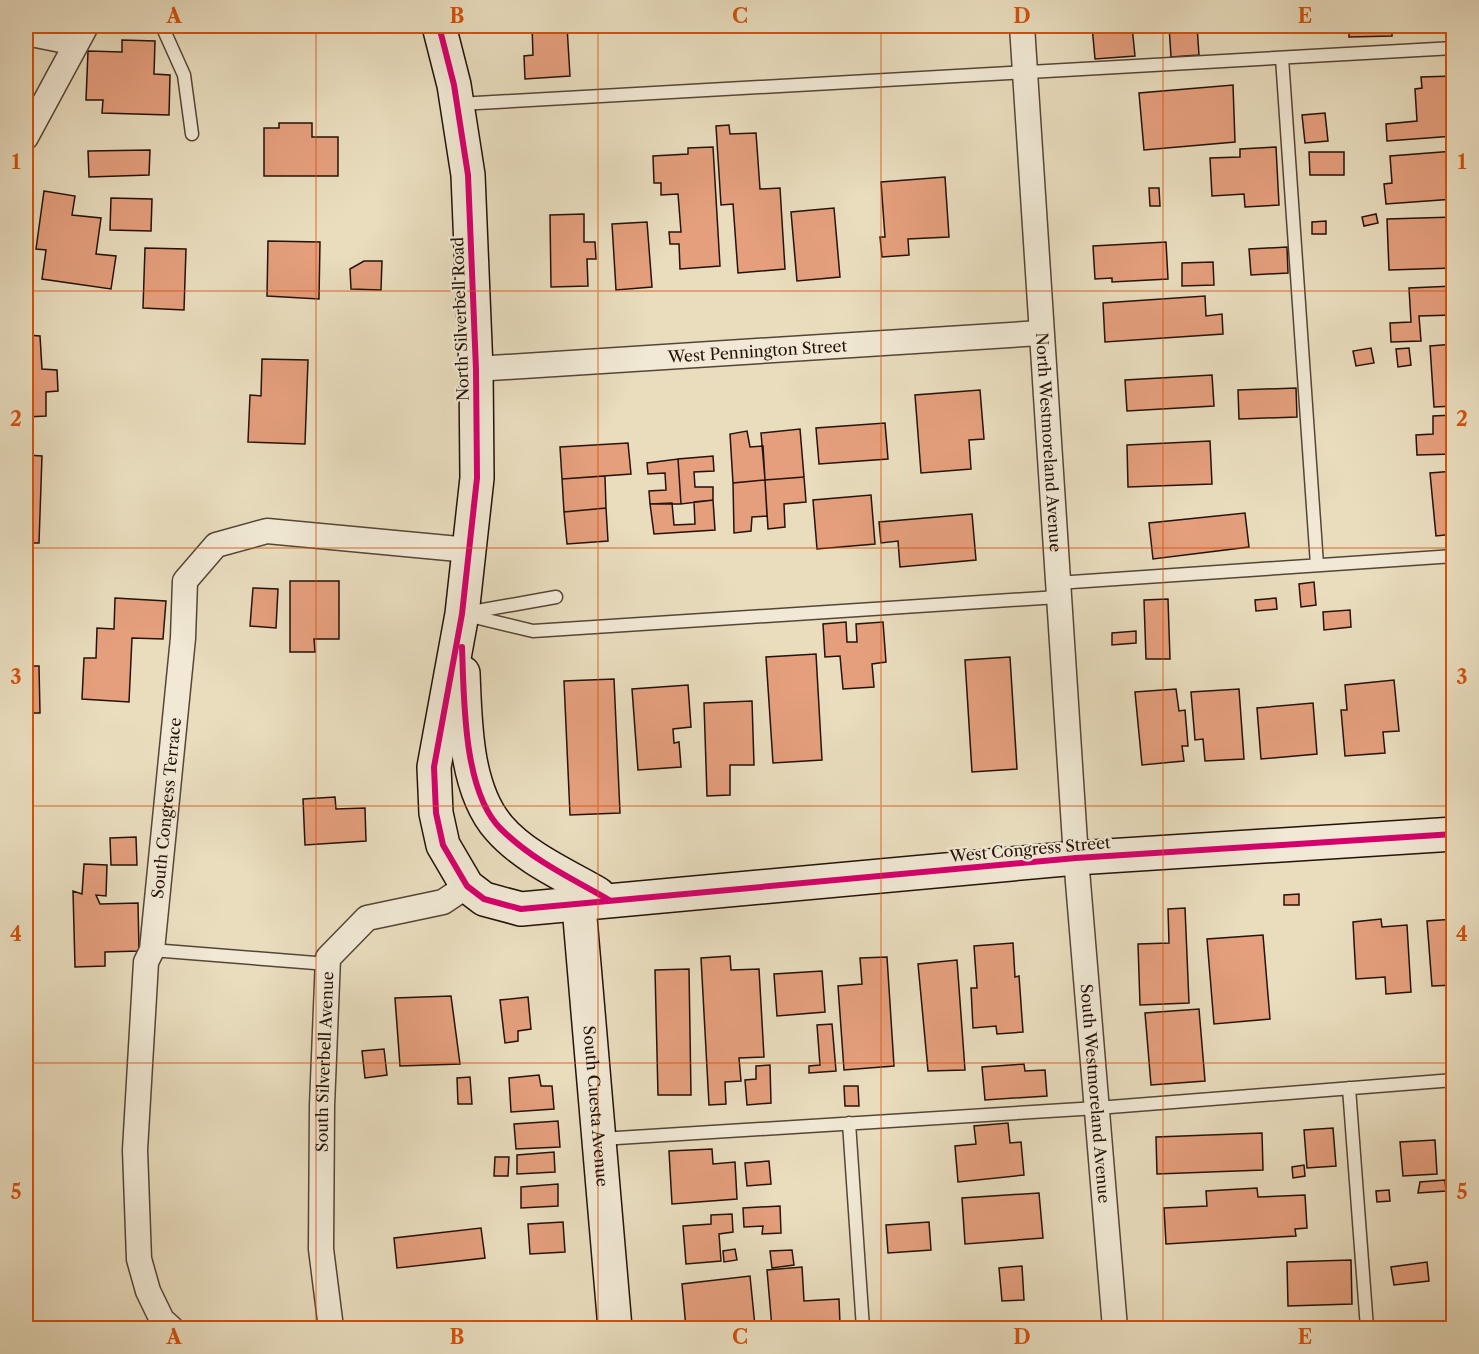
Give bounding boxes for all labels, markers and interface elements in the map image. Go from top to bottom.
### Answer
text: A [165,4,182,28]
text: B [450,4,465,28]
text: C [732,4,748,28]
text: D [1013,4,1031,28]
text: E [1298,4,1312,28]
text: 1 [12,150,21,174]
text: 1 [1458,150,1467,174]
street label: North Silverbell Road [447,236,473,401]
street label: North Westmoreland Avenue [1032,332,1066,553]
street label: West Pennington Street [666,335,848,367]
text: 2 [10,407,22,431]
text: 2 [1456,407,1468,431]
text: 3 [10,665,22,689]
text: 3 [1456,665,1468,689]
street label: South Congress Terrace [147,717,185,899]
street label: West Congress Street [948,832,1112,866]
text: 4 [10,922,22,946]
text: 4 [1456,922,1468,946]
street label: South Silverbell Avenue [312,971,337,1152]
street label: South Westmoreland Avenue [1076,983,1115,1204]
street label: South Cuesta Avenue [579,1025,613,1188]
text: 5 [10,1180,22,1204]
text: 5 [1456,1180,1468,1204]
text: A [165,1325,182,1349]
text: B [450,1325,465,1349]
text: C [732,1325,748,1349]
text: D [1013,1325,1031,1349]
text: E [1298,1325,1312,1349]

